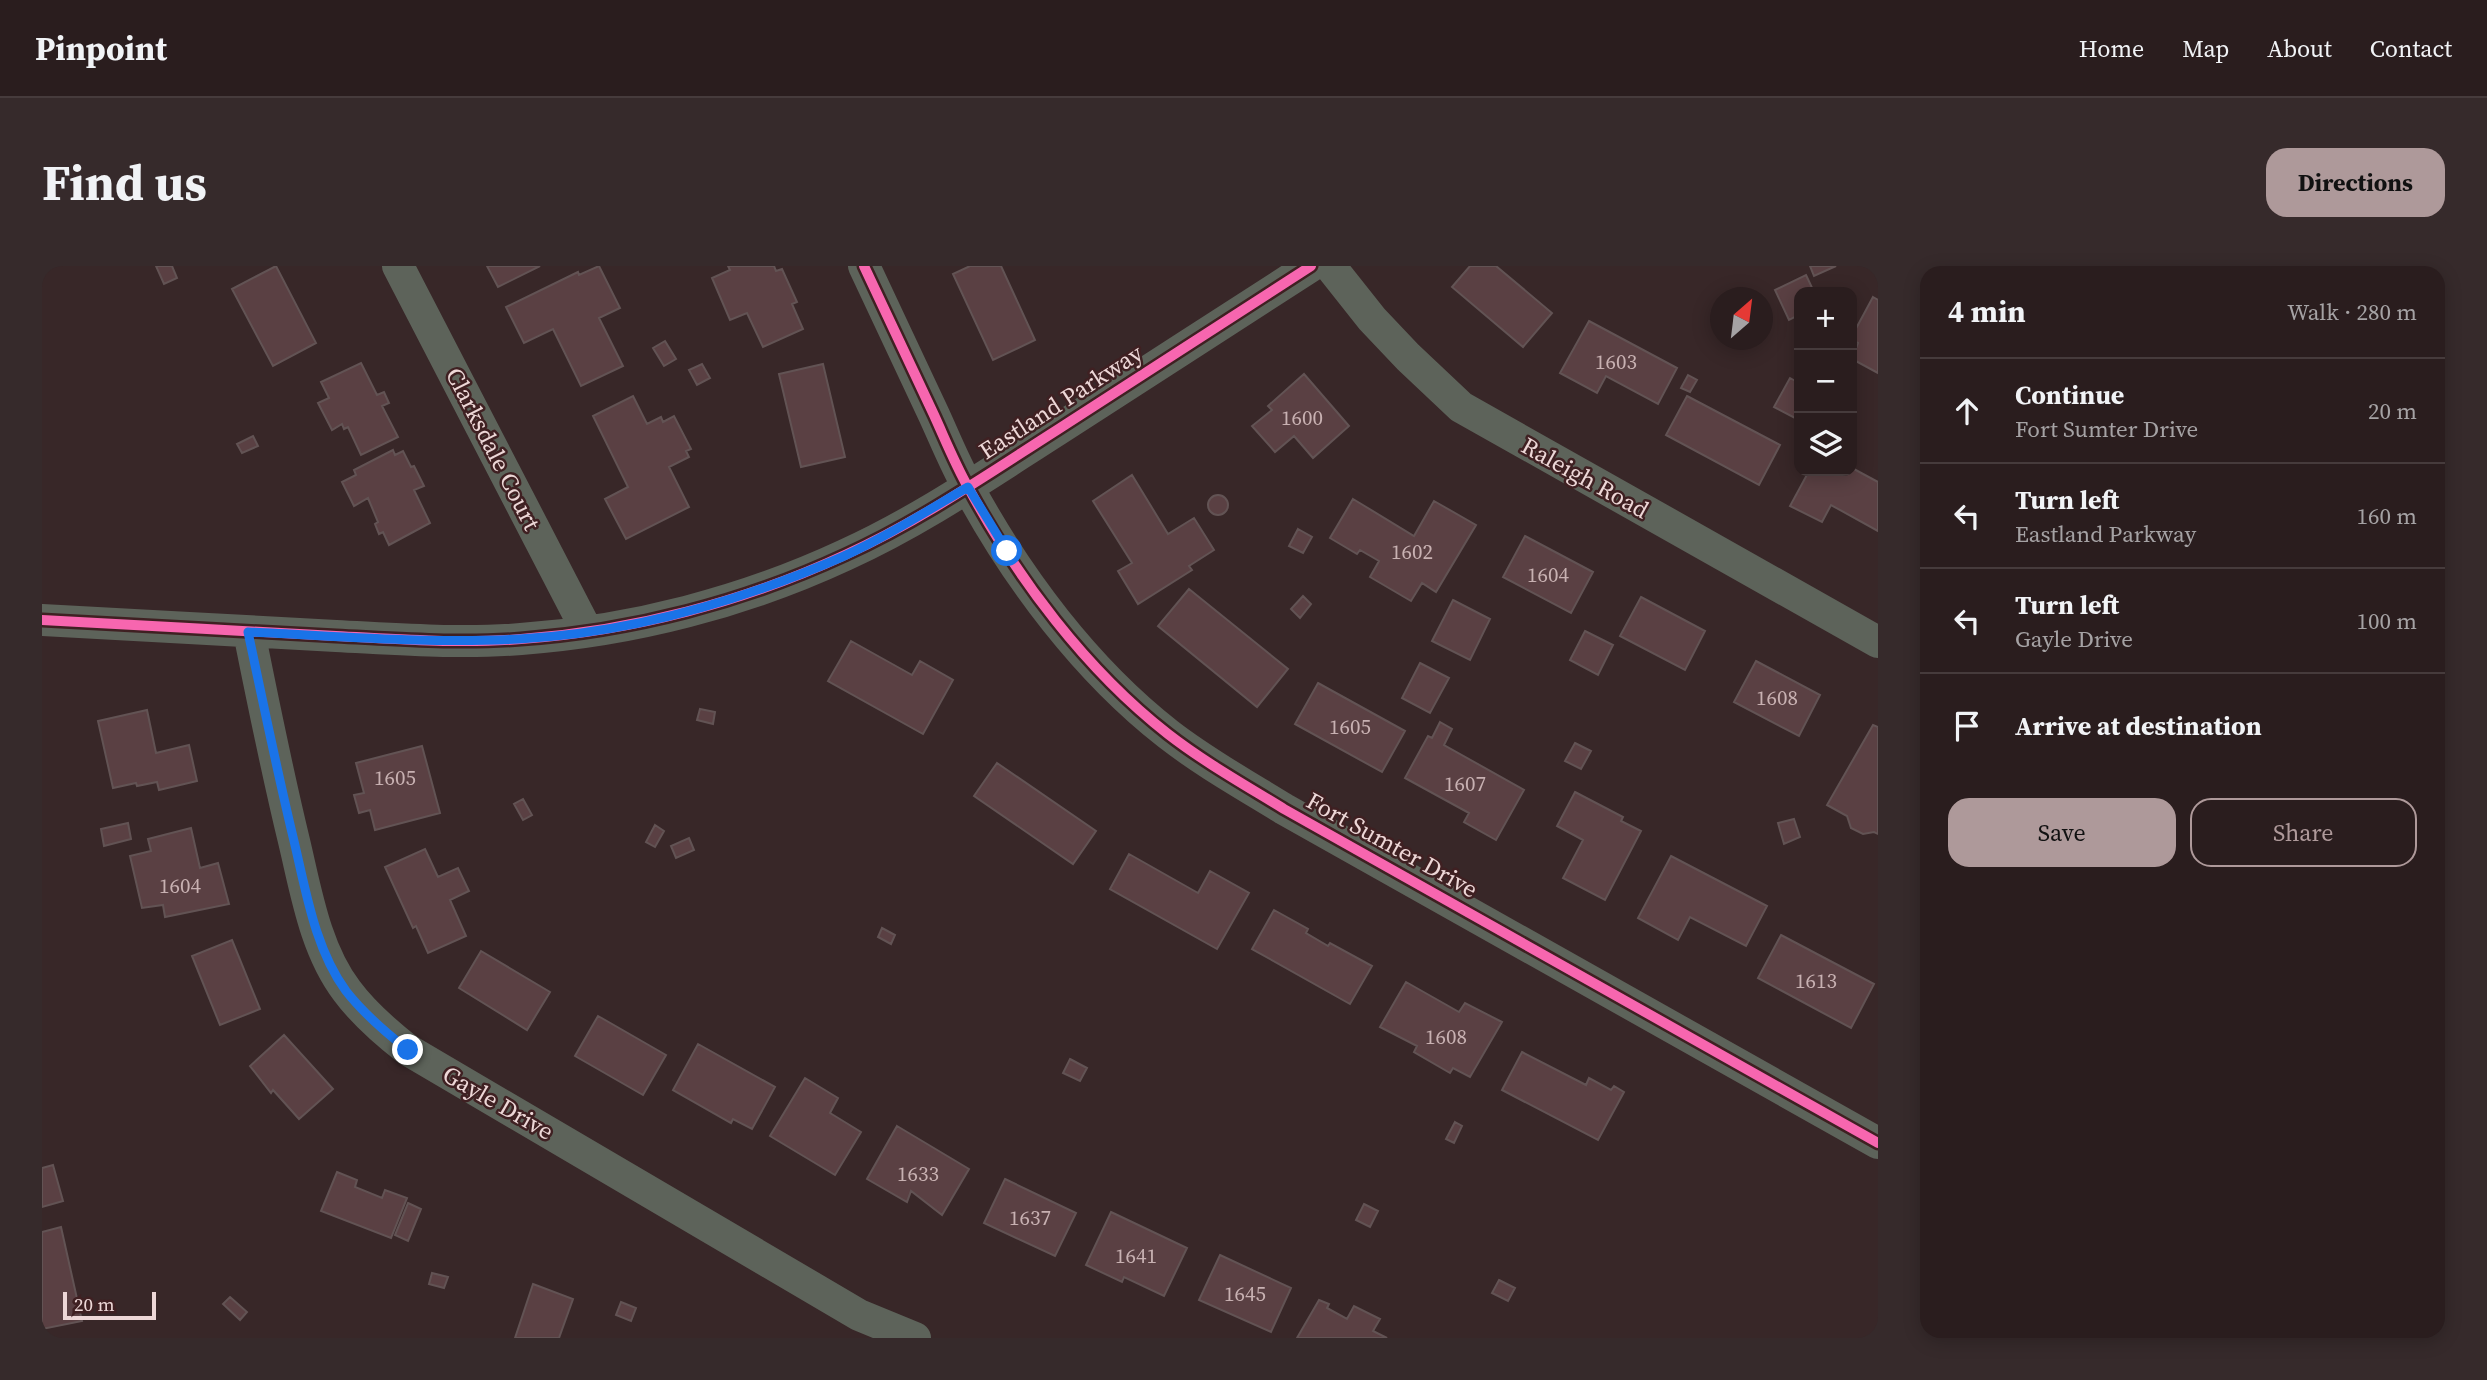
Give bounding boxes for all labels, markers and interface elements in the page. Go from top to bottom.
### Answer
text: Pinpoint [35,26,167,71]
text: Home [2079,32,2144,65]
text: Map [2182,32,2229,65]
text: About [2267,32,2332,65]
text: Contact [2370,32,2452,65]
button: Directions [2266,148,2445,217]
text: Find us [42,149,207,216]
north arrow [1710,287,1773,350]
map controls [1794,287,1857,476]
button: + [1794,287,1857,350]
text: 4 min [1948,291,2026,332]
text: Walk · 280 m [2287,296,2417,328]
street label: Eastland Parkway [972,336,1150,467]
house number: 1603 [1595,347,1637,376]
button: − [1794,350,1857,413]
street label: Clarksdale Court [438,362,549,536]
text: Continue [2015,377,2124,413]
icon: ahead [1948,392,1986,430]
text: 20 m [2368,395,2417,427]
house number: 1600 [1281,403,1323,432]
button: layers [1794,413,1857,476]
text: Fort Sumter Drive [2015,413,2198,445]
street label: Raleigh Road [1516,429,1655,526]
text: Turn left [2015,482,2119,518]
icon: left [1948,497,1986,535]
text: 160 m [2356,500,2417,532]
text: Eastland Parkway [2015,518,2196,550]
route start [991,535,1022,566]
house number: 1602 [1391,537,1433,566]
house number: 1604 [1527,560,1569,589]
text: Turn left [2015,587,2119,623]
icon: left [1948,602,1986,640]
text: 100 m [2356,605,2417,637]
text: Gayle Drive [2015,623,2133,655]
house number: 1608 [1756,683,1798,712]
icon: arrive [1948,707,1986,745]
text: Arrive at destination [2015,708,2262,744]
house number: 1605 [1329,712,1371,741]
house number: 1605 [374,763,416,792]
house number: 1607 [1444,769,1486,798]
street label: Fort Sumter Drive [1301,784,1484,905]
button: Save [1948,798,2176,867]
button: Share [2190,798,2417,867]
house number: 1604 [159,871,201,900]
house number: 1613 [1795,966,1837,995]
house number: 1608 [1425,1022,1467,1051]
route end [392,1034,423,1065]
street label: Gayle Drive [437,1058,560,1148]
house number: 1633 [897,1159,939,1188]
house number: 1637 [1009,1203,1051,1232]
house number: 1641 [1115,1241,1157,1270]
house number: 1645 [1224,1279,1266,1308]
scale bar [63,1289,156,1321]
text: 20 m [74,1291,115,1317]

